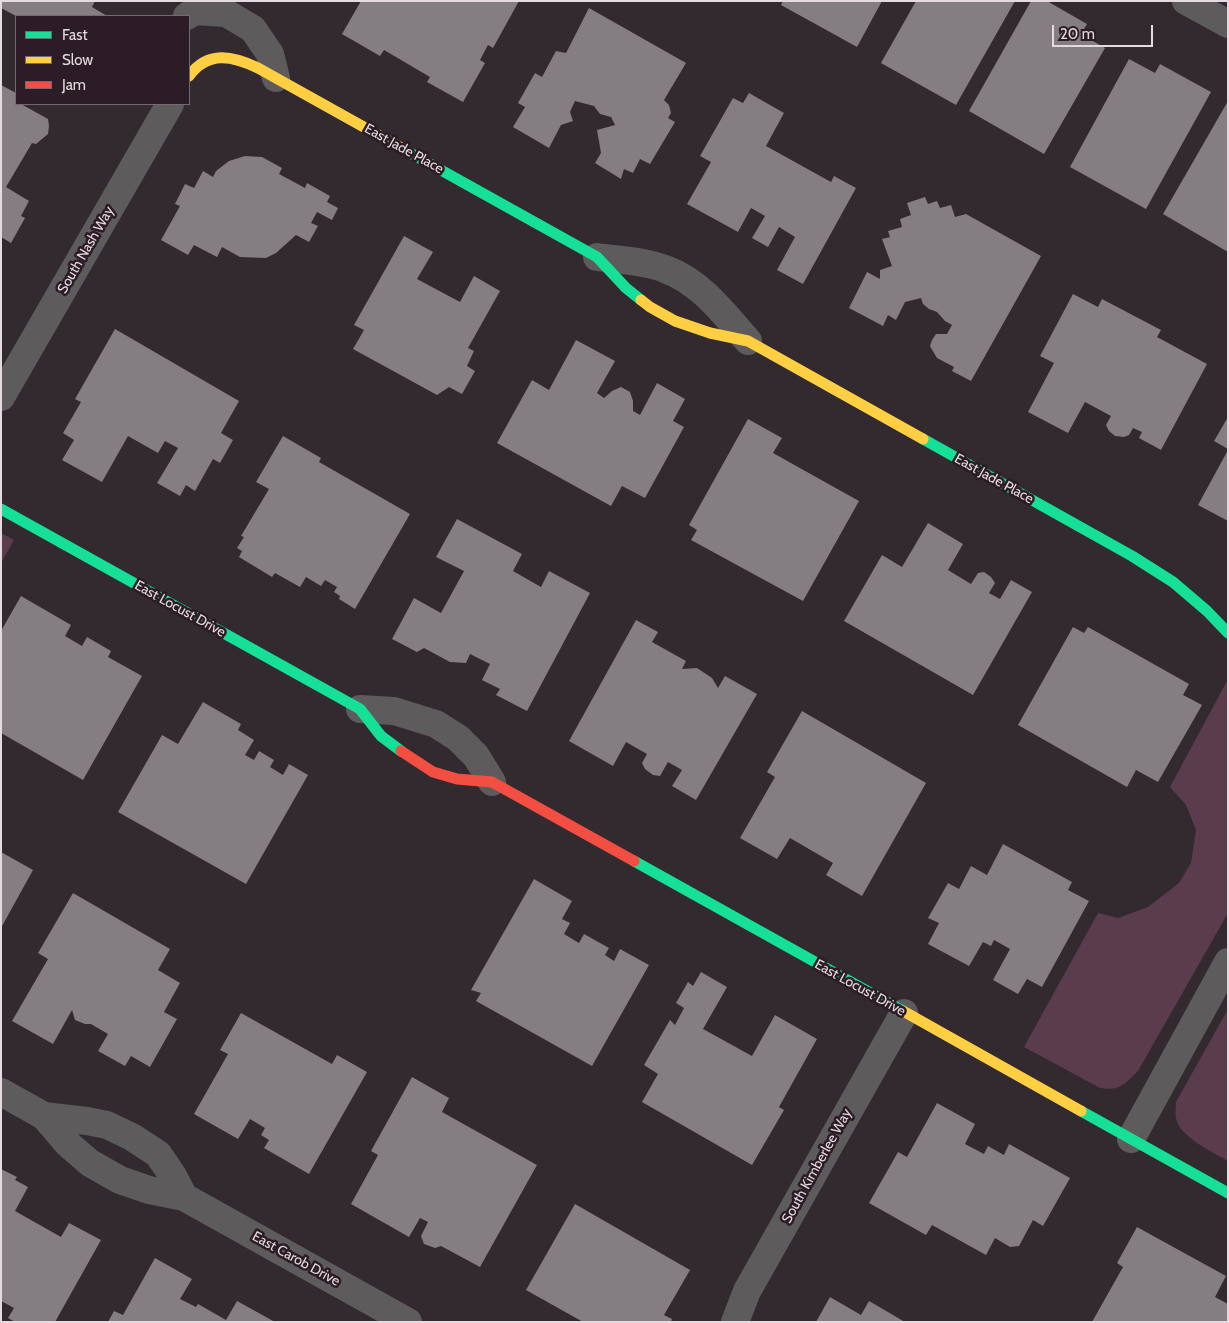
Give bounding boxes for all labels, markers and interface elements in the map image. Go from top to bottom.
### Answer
legend [15,15,190,105]
scale bar [1054,15,1155,47]
text: 20 m [1060,25,1095,43]
text: Fast [62,26,87,44]
text: Slow [62,51,93,69]
text: Jam [62,76,86,94]
street label: East Jade Place [362,120,446,178]
street label: South Nash Way [54,203,118,297]
street label: East Jade Place [952,450,1036,508]
street label: East Locust Drive [132,577,228,641]
street label: East Locust Drive [812,956,908,1020]
street label: South Kimberlee Way [779,1106,855,1226]
street label: East Carob Drive [249,1228,343,1290]

